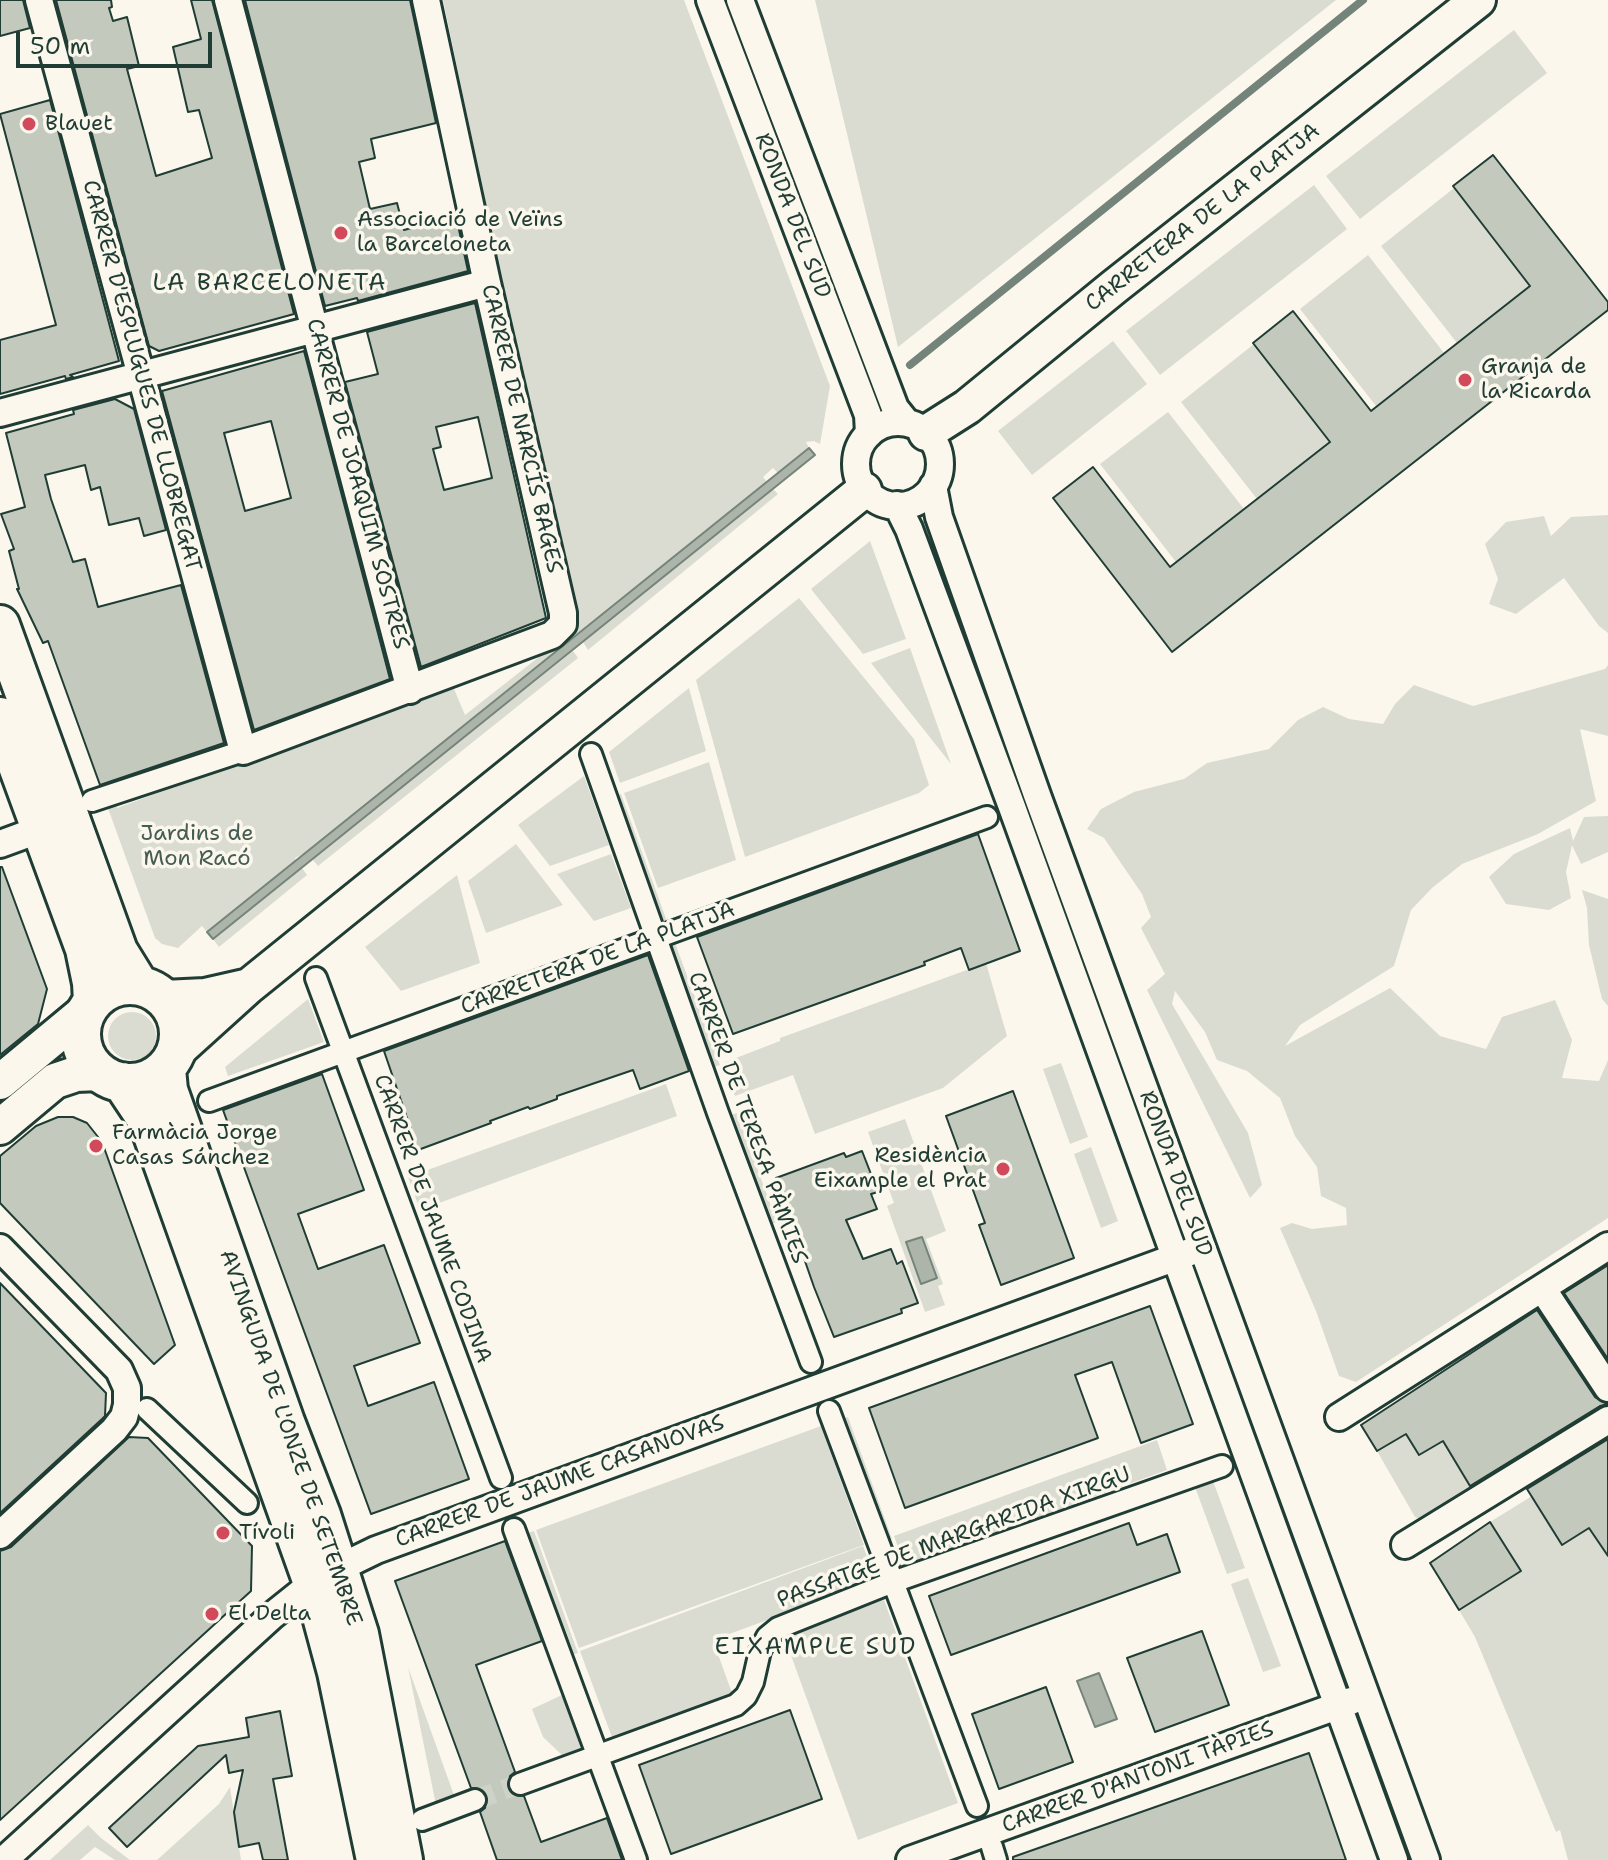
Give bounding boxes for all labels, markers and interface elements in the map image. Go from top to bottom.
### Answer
scale bar [20,16,216,66]
text: 50 m [30,30,90,62]
place label: Blauet [45,111,113,137]
marker: Blauet [20,115,38,133]
street label: CARRETERA DE LA PLATJA [1081,118,1325,318]
street label: RONDA DEL SUD [748,130,836,302]
street label: CARRER D'ESPLUGUES DE LLOBREGAT [76,177,206,575]
place label: Associació de Veïns la Barceloneta [357,207,563,258]
marker: Associació de Veïns la Barceloneta [332,224,350,242]
district label: LA BARCELONETA [152,270,388,298]
street label: CARRER DE NARCÍS BAGES [475,282,567,576]
street label: CARRER DE JOAQUIM SOSTRES [300,316,414,652]
place label: Granja de la Ricarda [1481,354,1591,406]
marker: Granja de la Ricarda [1456,371,1474,389]
park label: Jardins de Mon Racó [140,821,254,872]
street label: CARRETERA DE LA PLATJA [457,897,739,1021]
street label: CARRER DE TERESA PÀMIES [682,969,812,1267]
street label: CARRER DE JAUME CODINA [367,1071,497,1367]
street label: RONDA DEL SUD [1133,1087,1217,1261]
place label: Farmàcia Jorge Casas Sánchez [112,1120,278,1172]
marker: Farmàcia Jorge Casas Sánchez [87,1137,105,1155]
place label: Residència Eixample el Prat [814,1143,987,1194]
marker: Residència Eixample el Prat [994,1160,1012,1178]
street label: AVINGUDA DE L'ONZE DE SETEMBRE [213,1246,367,1630]
street label: CARRER DE JAUME CASANOVAS [392,1410,728,1554]
street label: PASSATGE DE MARGARIDA XIRGU [774,1462,1134,1614]
place label: Tívoli [239,1520,295,1546]
marker: Tívoli [214,1524,232,1542]
place label: El Delta [228,1601,311,1627]
marker: El Delta [203,1605,221,1623]
district label: EIXAMPLE SUD [715,1634,917,1662]
street label: CARRER D'ANTONI TÀPIES [998,1716,1278,1840]

